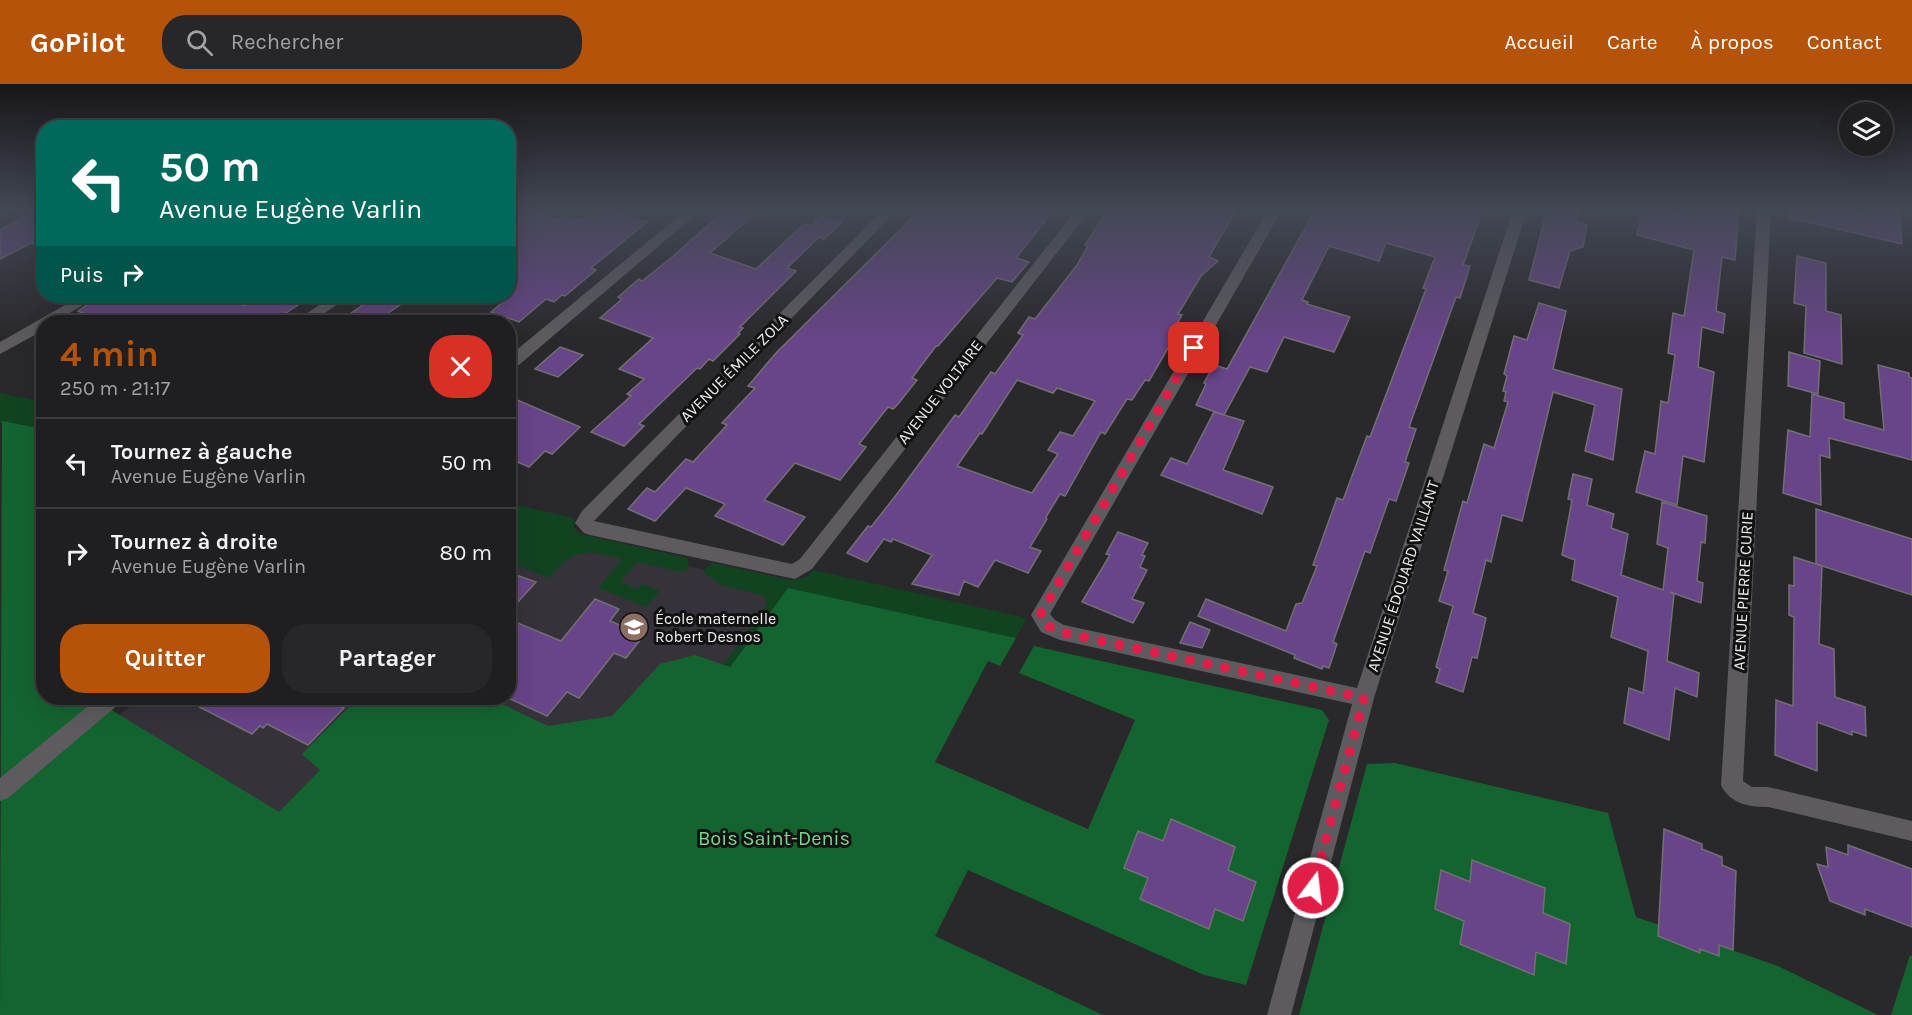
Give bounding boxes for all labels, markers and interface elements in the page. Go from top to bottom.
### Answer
search box [162,15,582,69]
text: GoPilot [30,26,126,59]
icon: search [183,26,216,59]
text: Rechercher [231,29,343,55]
text: Accueil [1505,30,1574,54]
text: Carte [1607,30,1658,54]
text: À propos [1691,30,1774,54]
text: Contact [1807,30,1882,54]
map controls [1839,102,1893,156]
button: layers [1839,102,1893,156]
text: 50 m [159,142,261,192]
icon: left [60,144,138,222]
text: Avenue Eugène Varlin [159,193,422,225]
icon: right [116,258,149,291]
text: Puis [60,262,104,288]
street label: AVENUE ÉMILE ZOLA [676,310,792,426]
pin [1168,322,1219,373]
icon: arrive [1177,331,1210,364]
text: 4 min [60,333,159,375]
button: close [429,335,492,398]
street label: AVENUE VOLTAIRE [894,336,986,448]
text: 250 m · 21:17 [60,377,170,400]
text: Tournez à gauche [111,439,292,465]
icon: left [60,447,93,480]
text: 50 m [441,450,492,476]
text: Avenue Eugène Varlin [111,465,306,488]
street label: AVENUE ÉDOUARD VAILLANT [1363,478,1443,674]
street label: AVENUE PIERRE CURIE [1729,511,1757,671]
text: Tournez à droite [111,529,278,555]
icon: right [60,537,93,570]
text: 80 m [440,540,492,566]
text: Avenue Eugène Varlin [111,555,306,578]
place label: École maternelle Robert Desnos [655,609,776,646]
school or university icon: École maternelle Robert Desnos [618,611,650,643]
button: Quitter [60,624,270,693]
button: Partager [282,624,492,693]
park label: Bois Saint-Denis [698,827,850,850]
position arrow [1281,856,1345,920]

